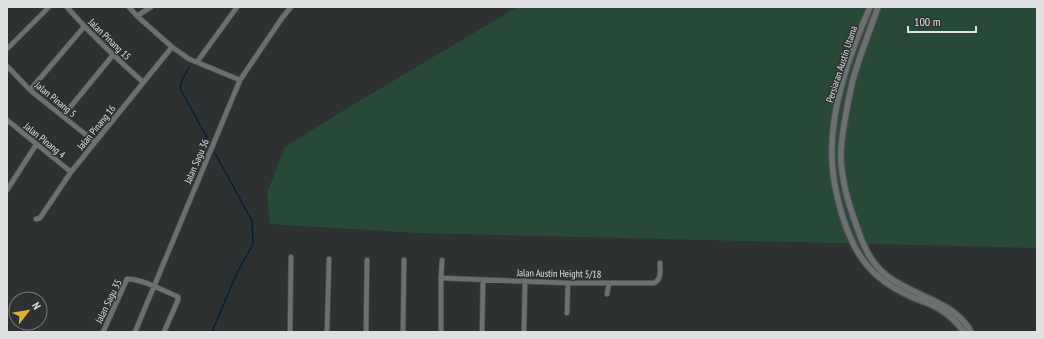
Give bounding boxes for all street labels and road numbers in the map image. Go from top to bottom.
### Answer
street label: Jalan Pinang 15 [85,15,134,63]
street label: Persiaran Austin Utama [823,24,860,104]
street label: Jalan Pinang 5 [32,78,79,120]
street label: Jalan Pinang 16 [74,102,119,153]
street label: Jalan Pinang 4 [21,119,68,161]
street label: Jalan Sagu 36 [181,136,212,186]
street label: Jalan Austin Height 5/18 [516,266,601,281]
street label: Jalan Sagu 35 [92,277,125,326]

